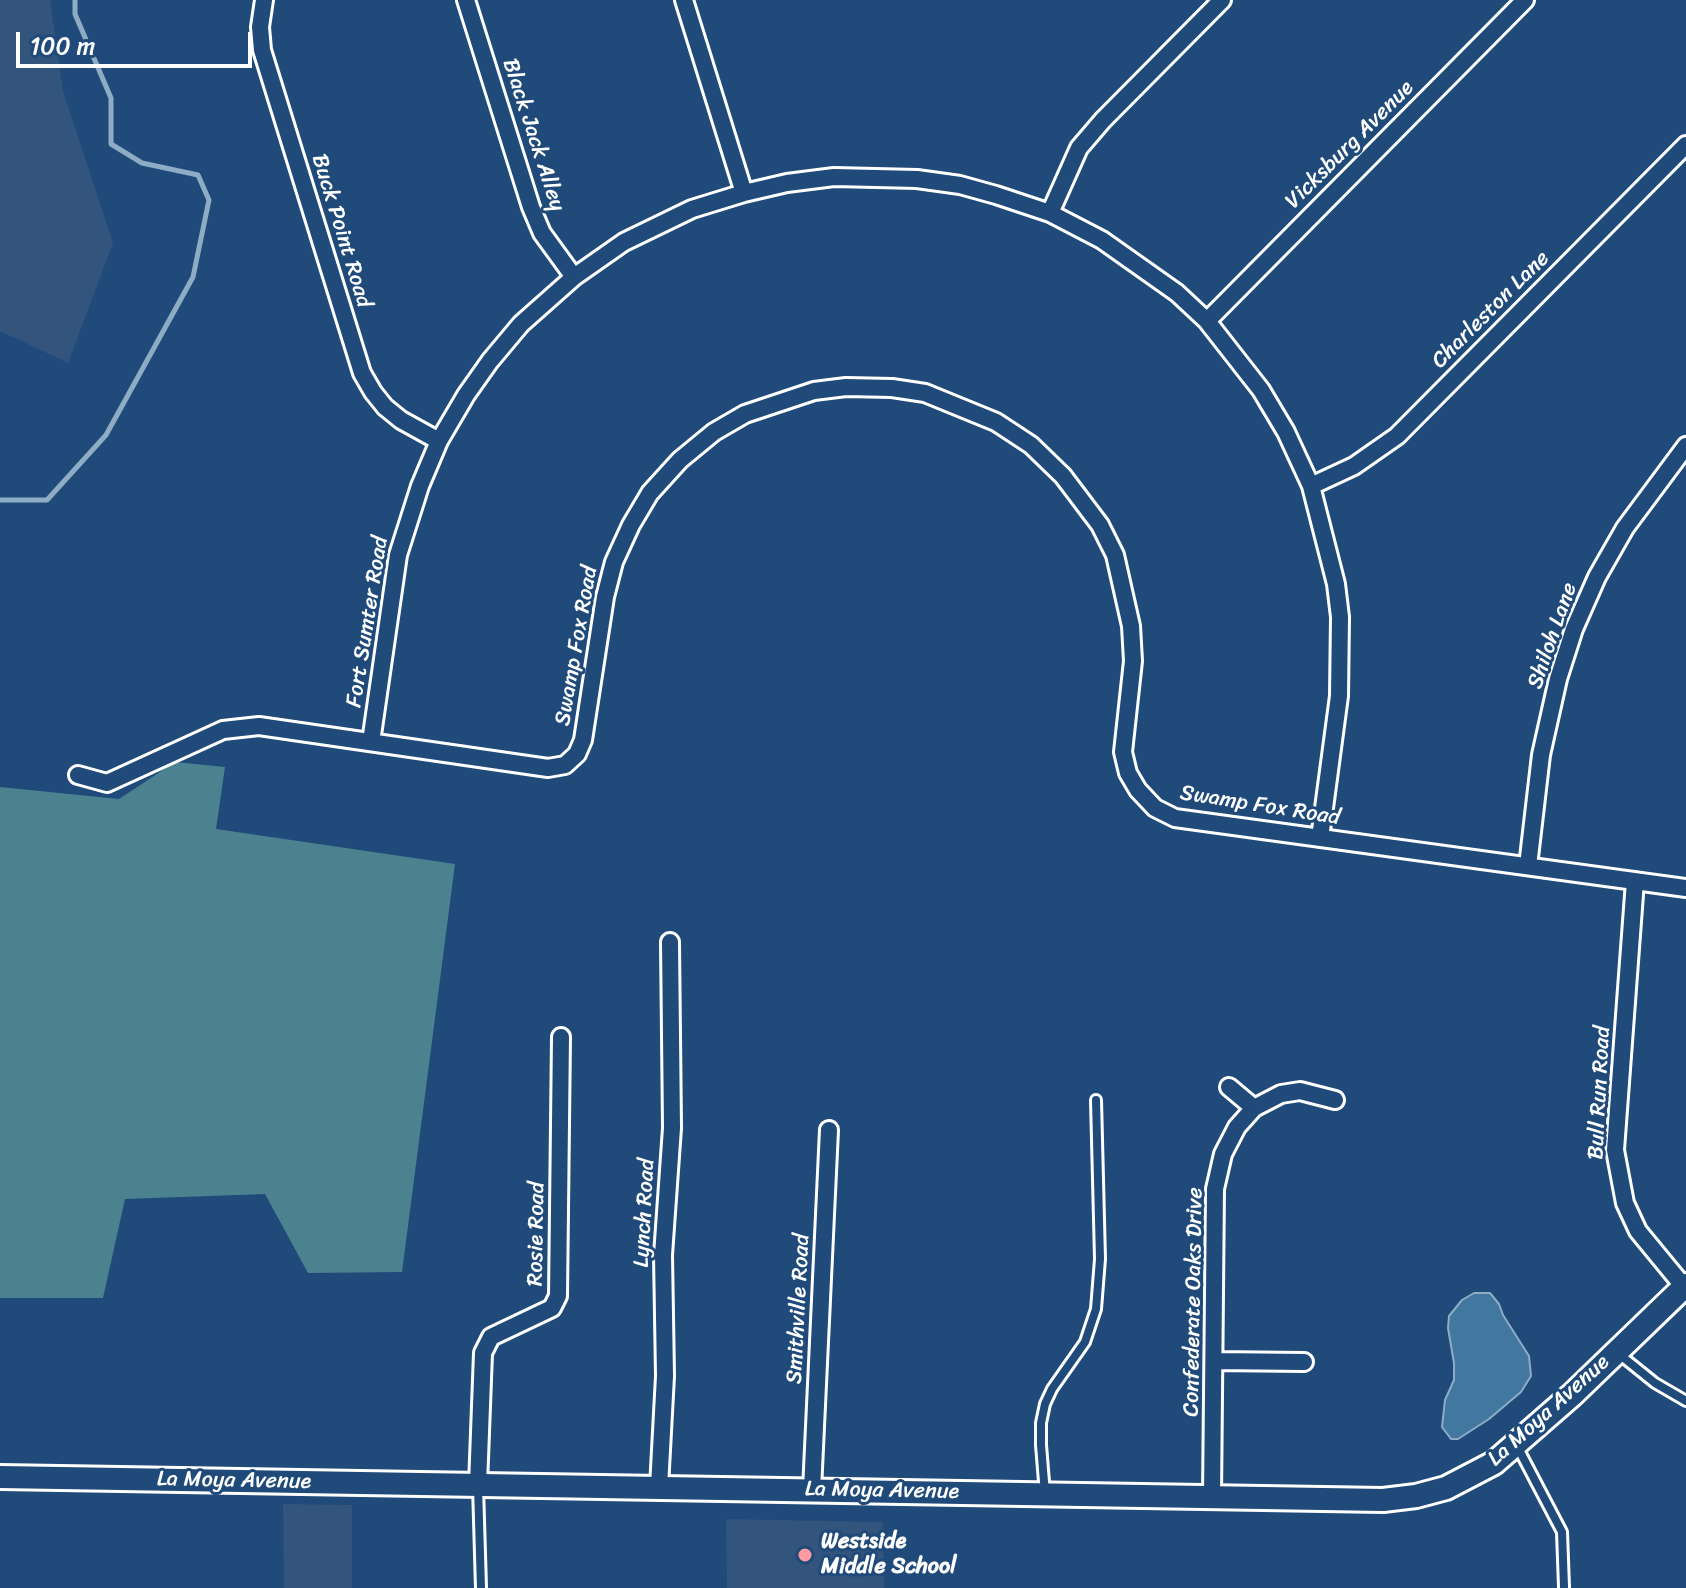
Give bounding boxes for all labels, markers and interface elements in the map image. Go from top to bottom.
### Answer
scale bar [20,16,256,66]
text: 100 m [30,25,95,67]
street label: Black Jack Alley [496,55,570,215]
street label: Vicksburg Avenue [1280,75,1420,215]
street label: Buck Point Road [305,151,377,311]
street label: Charleston Lane [1427,246,1555,374]
street label: Fort Sumter Road [341,535,395,709]
street label: Swamp Fox Road [550,564,604,728]
street label: Shiloh Lane [1523,579,1583,693]
street label: Swamp Fox Road [1178,780,1342,832]
street label: Bull Run Road [1583,1025,1617,1161]
street label: Lynch Road [629,1158,661,1268]
street label: Rosie Road [523,1182,551,1286]
street label: Confederate Oaks Drive [1179,1187,1209,1417]
street label: Smithville Road [782,1233,816,1385]
street label: La Moya Avenue [1483,1350,1615,1472]
street label: La Moya Avenue [157,1466,311,1496]
street label: La Moya Avenue [805,1476,959,1506]
place label: Westside Middle School [821,1529,956,1580]
marker: Westside Middle School [796,1546,814,1564]

